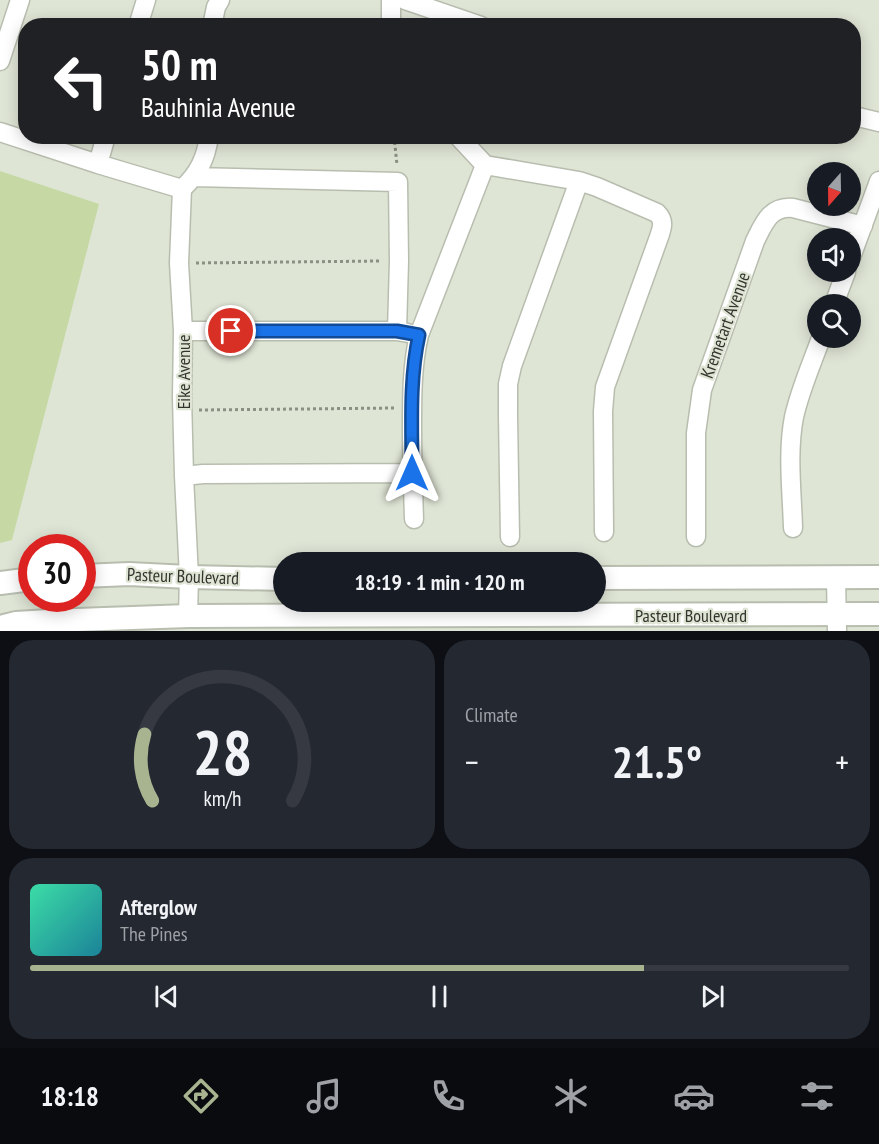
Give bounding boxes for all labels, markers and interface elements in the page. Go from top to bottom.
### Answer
text: 50 m [141,37,218,92]
icon: left [42,42,120,120]
text: Bauhinia Avenue [141,90,296,124]
north arrow [807,162,861,216]
map controls [807,162,861,348]
button: sound [807,228,861,282]
street label: Kremetart Avenue [695,269,755,381]
button: search [807,294,861,348]
pin [205,305,256,356]
icon: arrive [214,314,247,347]
street label: Eike Avenue [172,335,195,409]
position arrow [380,441,444,505]
speed limit sign: 30 [18,534,96,612]
street label: Pasteur Boulevard [127,563,239,589]
text: 18:19 · 1 min · 120 m [354,568,525,596]
street label: Pasteur Boulevard [635,604,747,627]
text: Climate [465,702,518,728]
text: 28 [192,711,252,792]
text: 21.5° [612,732,702,790]
text: − [465,740,479,783]
text: + [835,740,849,783]
text: km/h [203,785,241,813]
text: Afterglow [120,893,197,921]
text: The Pines [120,921,187,947]
icon: previous [150,980,183,1013]
icon: pause [423,980,456,1013]
icon: next [696,980,729,1013]
icon: directions [180,1075,222,1117]
icon: music [303,1075,345,1117]
icon: phone [427,1075,469,1117]
icon: climate [550,1075,592,1117]
icon: car [673,1075,715,1117]
icon: filters [796,1075,838,1117]
text: 18:18 [41,1079,99,1113]

